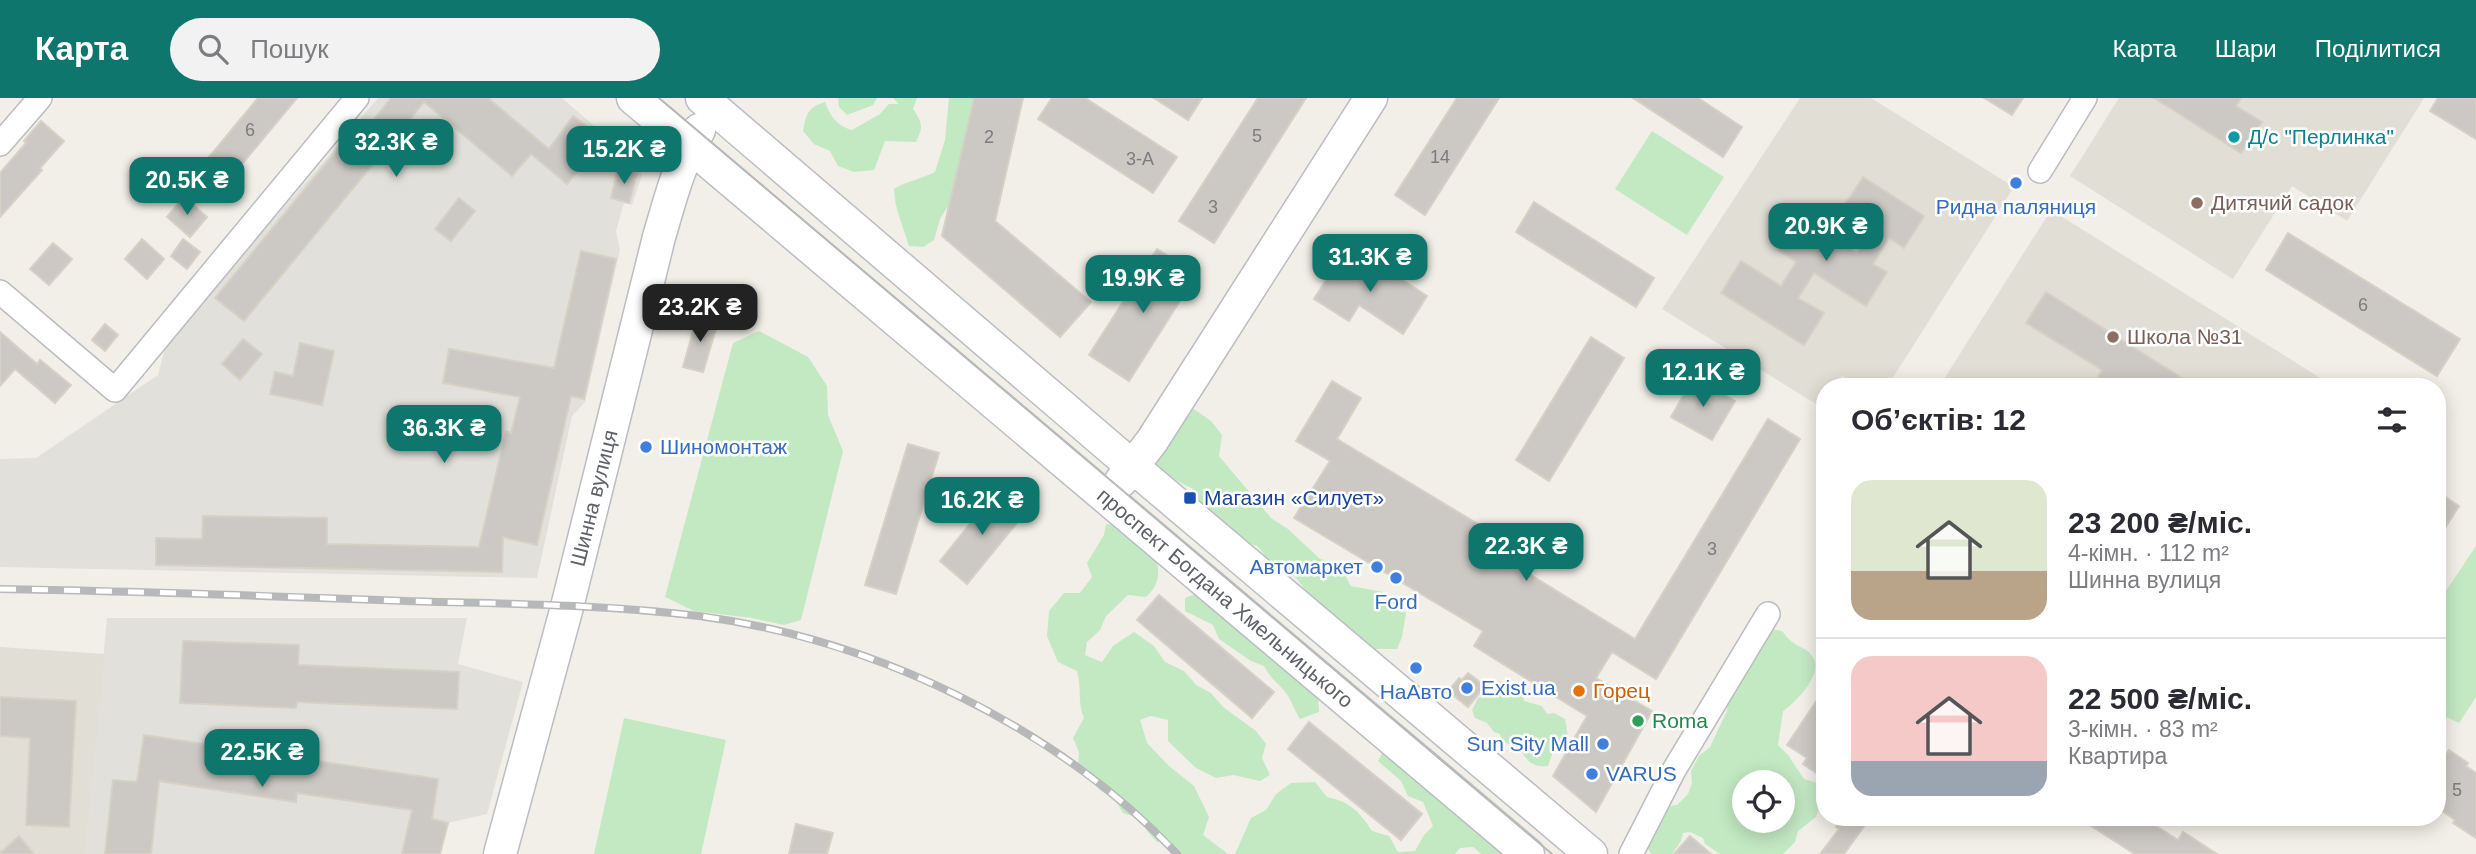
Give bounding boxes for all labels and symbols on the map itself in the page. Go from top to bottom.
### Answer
house number: 6 [245,120,255,140]
pin: 32.3K ₴ [331,120,461,179]
place label: Д/с "Перлинка" [2248,125,2394,148]
pin: 15.2K ₴ [559,126,689,186]
house number: 5 [1252,126,1262,146]
house number: 2 [984,127,994,147]
marker: Д/с "Перлинка" [2226,129,2242,145]
house number: 14 [1430,147,1450,167]
house number: 3-А [1126,149,1154,169]
pin: 20.5K ₴ [122,158,252,217]
marker: Ридна паляниця [2008,175,2024,191]
place label: Дитячий садок [2211,191,2354,214]
place label: Ридна паляниця [1936,195,2096,218]
marker: Дитячий садок [2189,195,2205,211]
house number: 3 [1208,197,1218,217]
pin: 20.9K ₴ [1761,204,1891,263]
pin: 31.3K ₴ [1305,234,1435,294]
pin: 19.9K ₴ [1078,256,1208,315]
pin: 23.2K ₴ [635,285,765,344]
house number: 6 [2358,295,2368,315]
place label: Школа №31 [2127,325,2243,348]
marker: Школа №31 [2105,329,2121,345]
pin: 12.1K ₴ [1638,350,1768,409]
pin: 36.3K ₴ [379,406,509,465]
street label: Шинна вулиця [566,427,622,569]
place label: Шиномонтаж [660,435,787,458]
marker: Шиномонтаж [638,439,654,455]
pin: 16.2K ₴ [917,478,1047,537]
street label: проспект Богдана Хмельницького [1093,483,1358,712]
place label: Магазин «Силует» [1204,486,1384,509]
marker: Магазин «Силует» [1182,490,1198,506]
pin: 22.3K ₴ [1461,524,1591,583]
house number: 3 [1707,539,1717,559]
place label: Автомаркет [1249,555,1363,578]
marker: Автомаркет [1369,559,1385,575]
marker: Ford [1388,570,1404,586]
place label: Ford [1374,590,1418,613]
marker: НаАвто [1408,660,1424,676]
place label: Exist.ua [1481,676,1556,699]
place label: Горец [1593,679,1650,702]
place label: НаАвто [1380,680,1452,703]
marker: Exist.ua [1459,680,1475,696]
marker: Горец [1571,683,1587,699]
place label: Roma [1652,709,1708,732]
marker: Roma [1630,713,1646,729]
pin: 22.5K ₴ [197,730,327,789]
place label: Sun Sity Mall [1466,732,1589,755]
marker: Sun Sity Mall [1595,736,1611,752]
place label: VARUS [1606,762,1677,785]
marker: VARUS [1584,766,1600,782]
house number: 5 [2452,780,2462,800]

